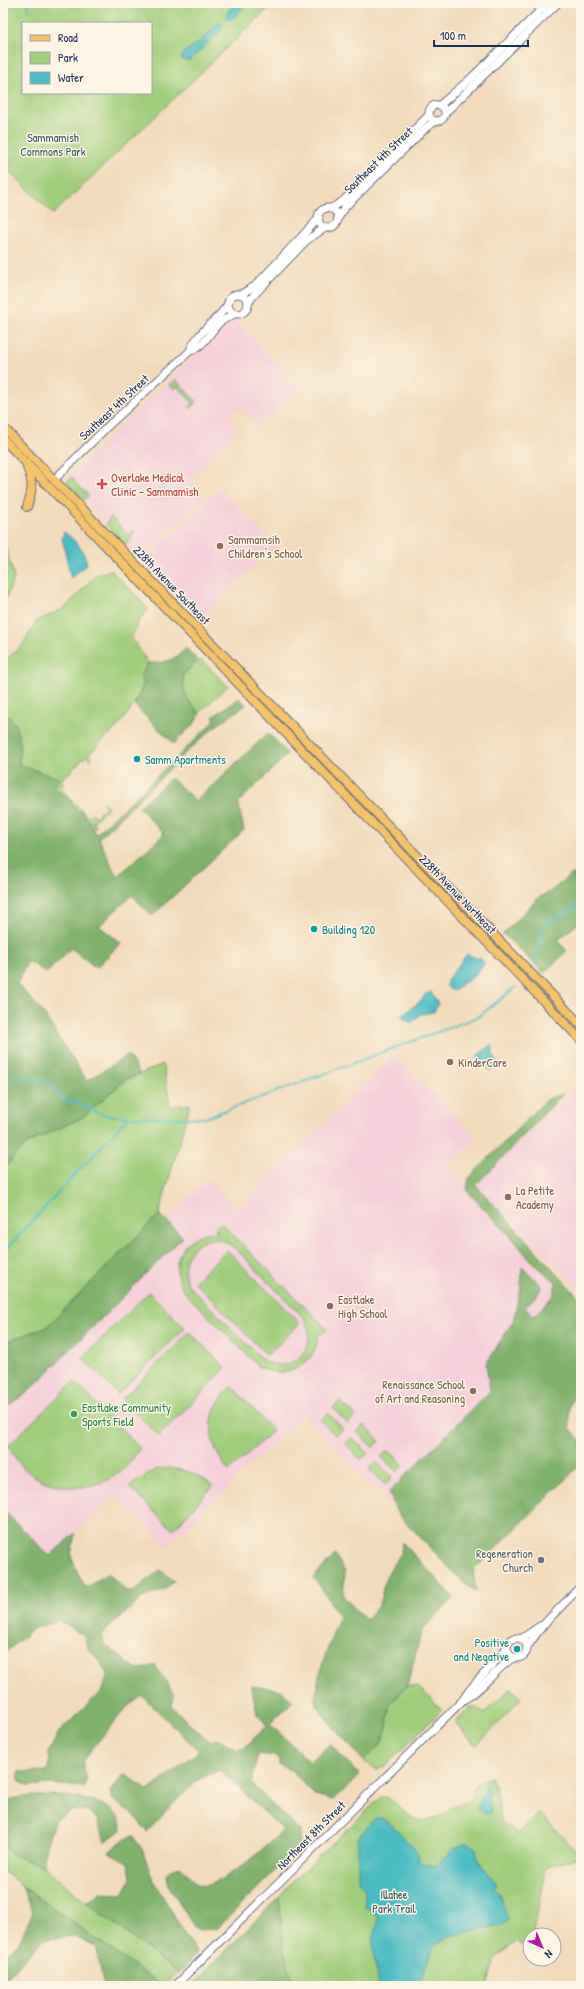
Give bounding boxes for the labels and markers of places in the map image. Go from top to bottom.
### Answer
place label: Overlake Medical Clinic - Sammamish [111,469,198,500]
marker: Overlake Medical Clinic - Sammamish [96,478,108,490]
place label: Sammamsih Children's School [228,531,303,562]
marker: Sammamsih Children's School [215,541,225,551]
place label: Samm Apartments [145,751,226,768]
marker: Samm Apartments [132,754,142,764]
place label: Building 120 [322,921,375,938]
marker: Building 120 [309,924,319,934]
place label: KinderCare [458,1054,507,1071]
marker: KinderCare [445,1057,455,1067]
place label: La Petite Academy [516,1182,554,1213]
marker: La Petite Academy [503,1192,513,1202]
place label: Eastlake High School [338,1291,388,1322]
marker: Eastlake High School [325,1301,335,1311]
place label: Renaissance School of Art and Reasoning [375,1376,466,1407]
marker: Renaissance School of Art and Reasoning [468,1386,478,1396]
place label: Eastlake Community Sports Field [82,1399,171,1430]
marker: Eastlake Community Sports Field [69,1409,79,1419]
place label: Regeneration Church [476,1545,533,1576]
marker: Regeneration Church [536,1555,546,1565]
place label: Positive and Negative [454,1634,509,1665]
marker: Positive and Negative [512,1644,522,1654]

